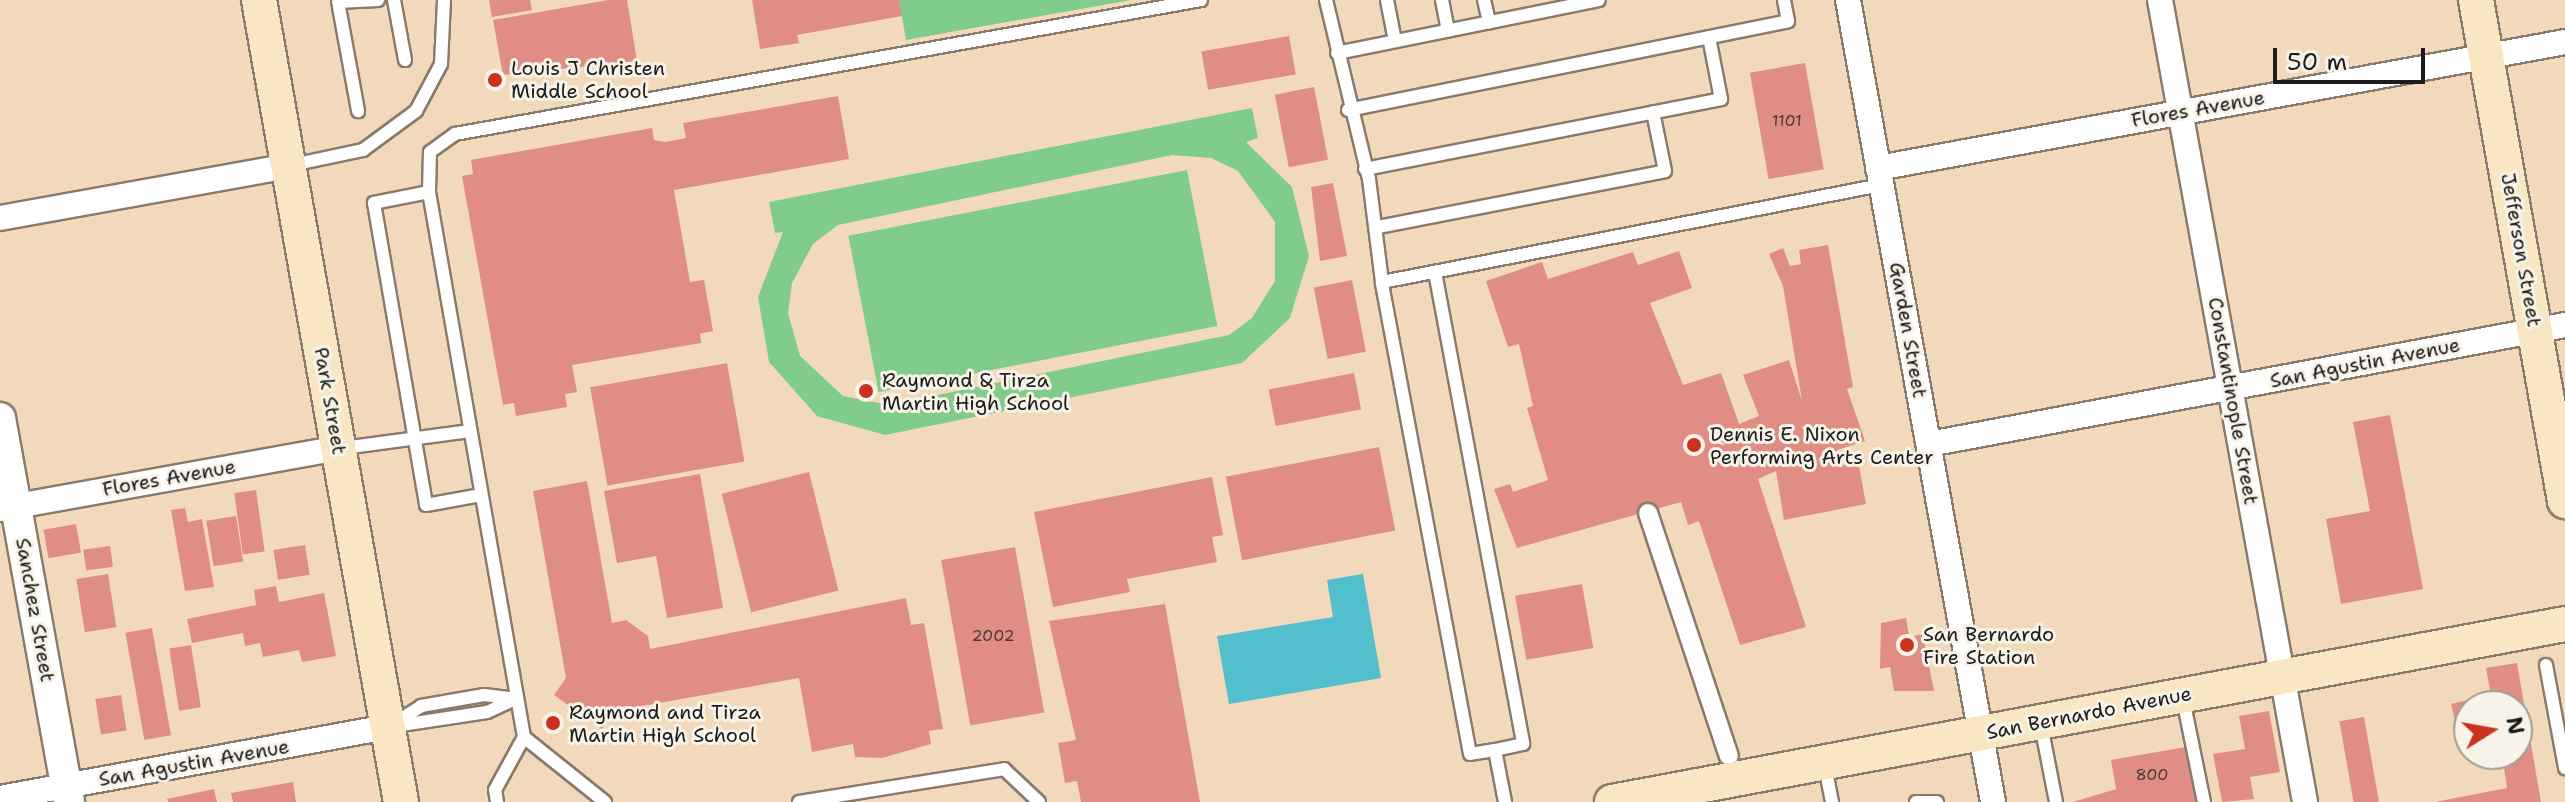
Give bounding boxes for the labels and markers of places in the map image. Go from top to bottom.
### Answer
place label: Louis J Christen Middle School [511,56,665,103]
marker: Louis J Christen Middle School [486,71,504,89]
place label: Raymond & Tirza Martin High School [882,368,1069,415]
marker: Raymond & Tirza Martin High School [857,382,875,400]
place label: Dennis E. Nixon Performing Arts Center [1710,422,1934,469]
marker: Dennis E. Nixon Performing Arts Center [1685,436,1703,454]
place label: San Bernardo Fire Station [1923,622,2054,669]
marker: San Bernardo Fire Station [1898,636,1916,654]
place label: Raymond and Tirza Martin High School [569,700,761,747]
marker: Raymond and Tirza Martin High School [544,714,562,732]

